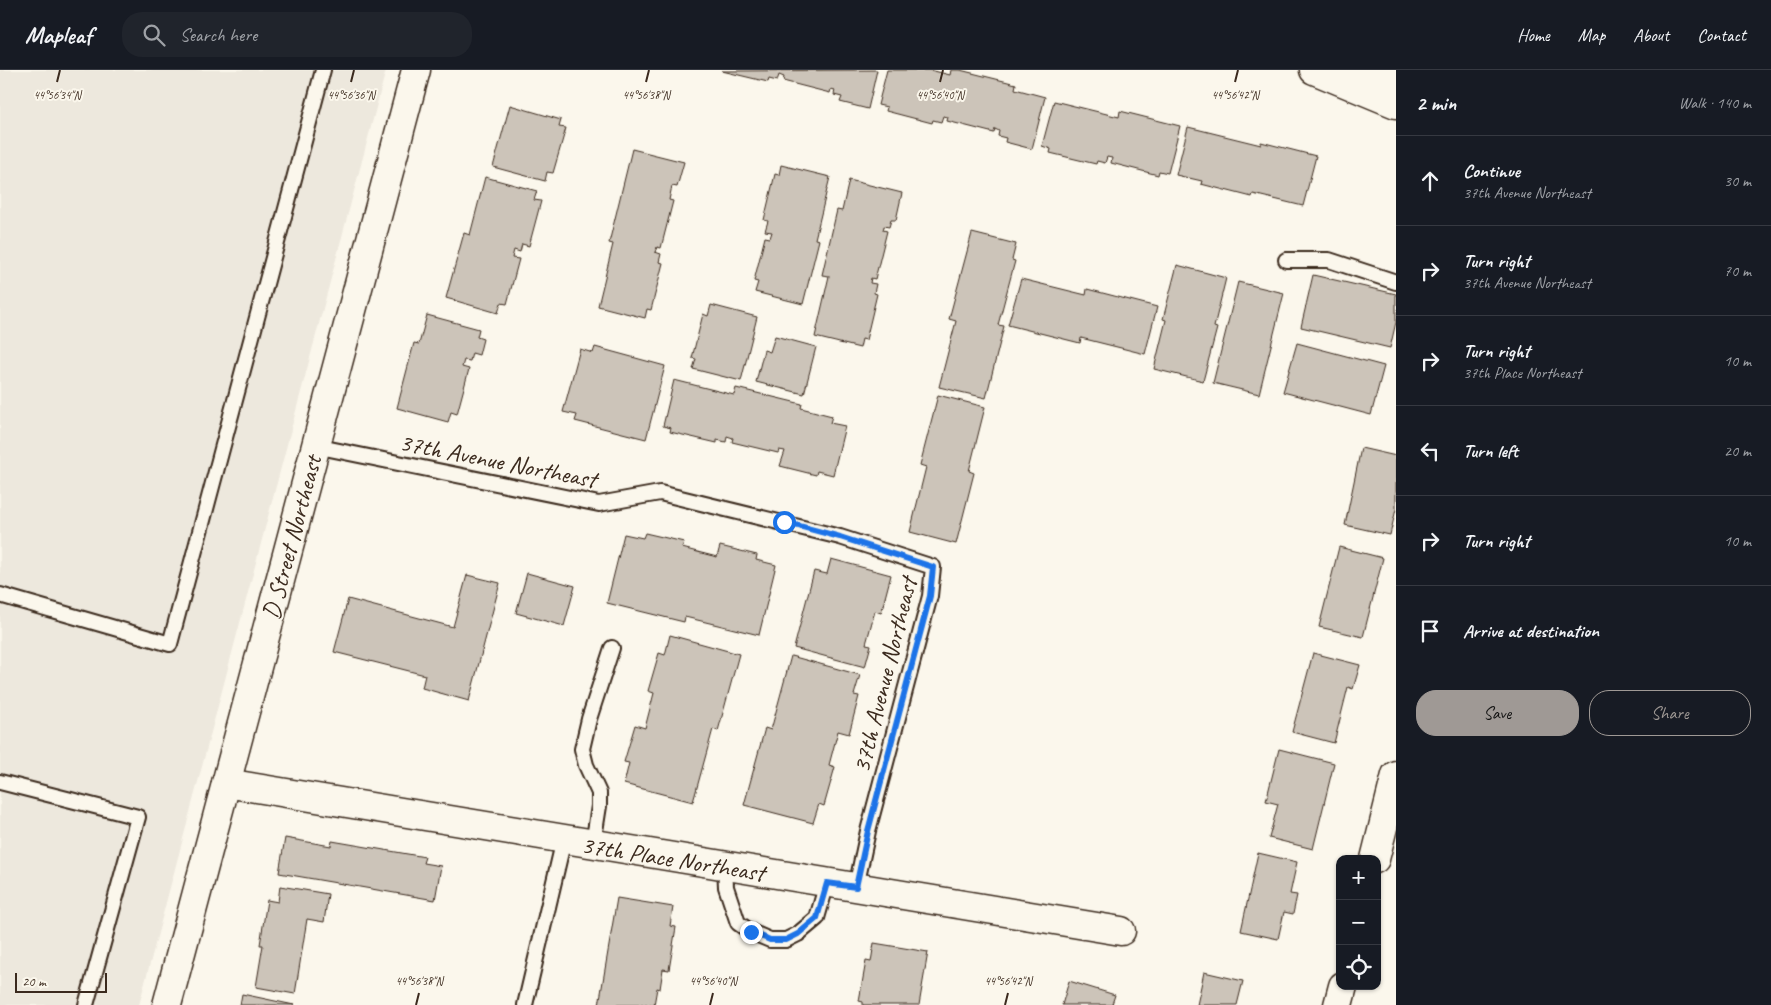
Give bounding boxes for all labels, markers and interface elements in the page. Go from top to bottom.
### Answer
search box [122,12,472,57]
text: Mapleaf [25,20,92,50]
icon: search [140,21,168,49]
text: Search here [180,23,257,47]
text: Home [1517,24,1550,46]
text: Map [1578,24,1605,46]
text: About [1633,24,1669,46]
text: Contact [1697,24,1746,46]
text: 44°56'34"N [33,87,82,103]
text: 44°56'36"N [327,87,376,103]
text: 44°56'38"N [622,87,671,103]
text: 44°56'40"N [916,87,965,103]
text: 44°56'42"N [1211,87,1260,103]
text: 2 min [1416,90,1456,116]
text: Walk · 140 m [1679,93,1751,113]
text: Continue [1463,159,1520,183]
icon: ahead [1416,167,1444,195]
text: 30 m [1724,171,1751,191]
text: 37th Avenue Northeast [1463,183,1591,203]
text: Turn right [1463,249,1530,273]
icon: right [1416,257,1444,285]
text: 70 m [1724,261,1751,281]
text: 37th Avenue Northeast [1463,273,1591,293]
text: Turn right [1463,339,1530,363]
icon: right [1416,347,1444,375]
text: 10 m [1724,351,1751,371]
text: 37th Place Northeast [1463,363,1581,383]
street label: 37th Avenue Northeast [397,426,603,496]
icon: left [1416,437,1444,465]
text: Turn left [1463,439,1518,463]
text: 20 m [1724,441,1751,461]
street label: D Street Northeast [255,449,330,622]
route start [773,511,796,534]
icon: right [1416,527,1444,555]
text: Turn right [1463,529,1530,553]
text: 10 m [1724,531,1751,551]
street label: 37th Avenue Northeast [845,571,926,776]
icon: arrive [1416,617,1444,645]
text: Arrive at destination [1463,619,1599,643]
button: Save [1416,690,1579,736]
button: Share [1589,690,1751,736]
street label: 37th Place Northeast [579,829,770,890]
map controls [1336,855,1381,990]
button: + [1336,855,1381,900]
button: − [1336,900,1381,945]
route end [740,921,763,944]
button: locate [1336,945,1381,990]
scale bar [15,970,108,993]
text: 20 m [22,973,46,990]
text: 44°56'38"N [395,973,444,989]
text: 44°56'40"N [689,973,738,989]
text: 44°56'42"N [984,973,1033,989]

